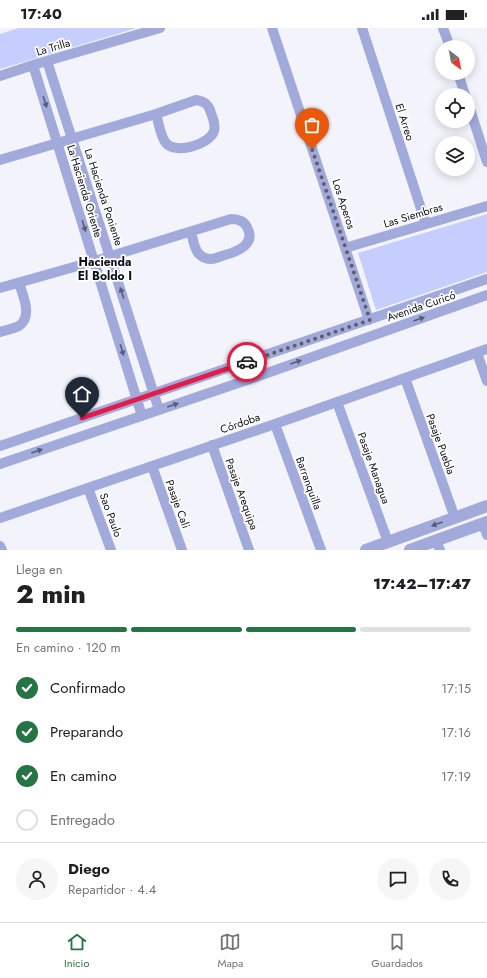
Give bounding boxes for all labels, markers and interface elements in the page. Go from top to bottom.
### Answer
text: 17:40 [20,3,62,25]
street label: La Trilla [34,35,72,59]
north arrow [435,40,475,80]
map controls [435,40,475,176]
button: locate [435,88,475,128]
one-way arrow [42,96,48,108]
street label: El Arreo [391,101,419,143]
pin [295,108,329,149]
icon: bag [301,114,323,136]
button: layers [435,136,475,176]
street label: La Hacienda Oriente [63,143,107,240]
street label: La Hacienda Poniente [81,146,127,248]
street label: Los Aperos [328,177,360,232]
street label: Las Siembras [382,198,445,232]
one-way arrow [81,220,87,232]
district label: Hacienda El Boldo I [78,253,132,285]
one-way arrow [118,286,124,298]
street label: Avenida Curicó [384,287,458,325]
one-way arrow [413,316,425,322]
courier [227,342,267,382]
one-way arrow [119,345,125,357]
icon: car [236,351,258,373]
one-way arrow [290,359,302,365]
pin [65,377,99,418]
icon: home [71,383,93,405]
one-way arrow [168,402,180,408]
street label: Córdoba [218,409,262,437]
street label: Pasaje Puebla [423,411,459,477]
street label: Pasaje Managua [354,430,394,506]
one-way arrow [31,448,43,454]
street label: Barranquilla [292,454,326,512]
street label: Pasaje Arequipa [222,456,262,532]
street label: Pasaje Cali [162,477,194,531]
street label: Sao Paulo [96,491,126,539]
one-way arrow [431,522,443,528]
text: Llega en [16,560,63,579]
text: 17:42–17:47 [373,573,471,595]
text: 2 min [16,575,86,613]
text: En camino · 120 m [16,638,121,657]
icon: check [16,677,38,699]
text: Confirmado [50,677,125,699]
text: 17:15 [441,679,471,698]
icon: check [16,721,38,743]
text: Preparando [50,721,123,743]
text: 17:16 [441,723,471,742]
icon: check [16,765,38,787]
text: En camino [50,765,117,787]
text: 17:19 [441,767,471,786]
text: Entregado [50,809,115,831]
button: person [16,858,58,900]
text: Diego [68,858,110,880]
button: chat [377,858,419,900]
button: phone [429,858,471,900]
text: Repartidor · 4.4 [68,880,156,899]
tab: Inicio [64,931,89,971]
tab: Mapa [218,931,243,971]
tab: Guardados [371,931,423,971]

